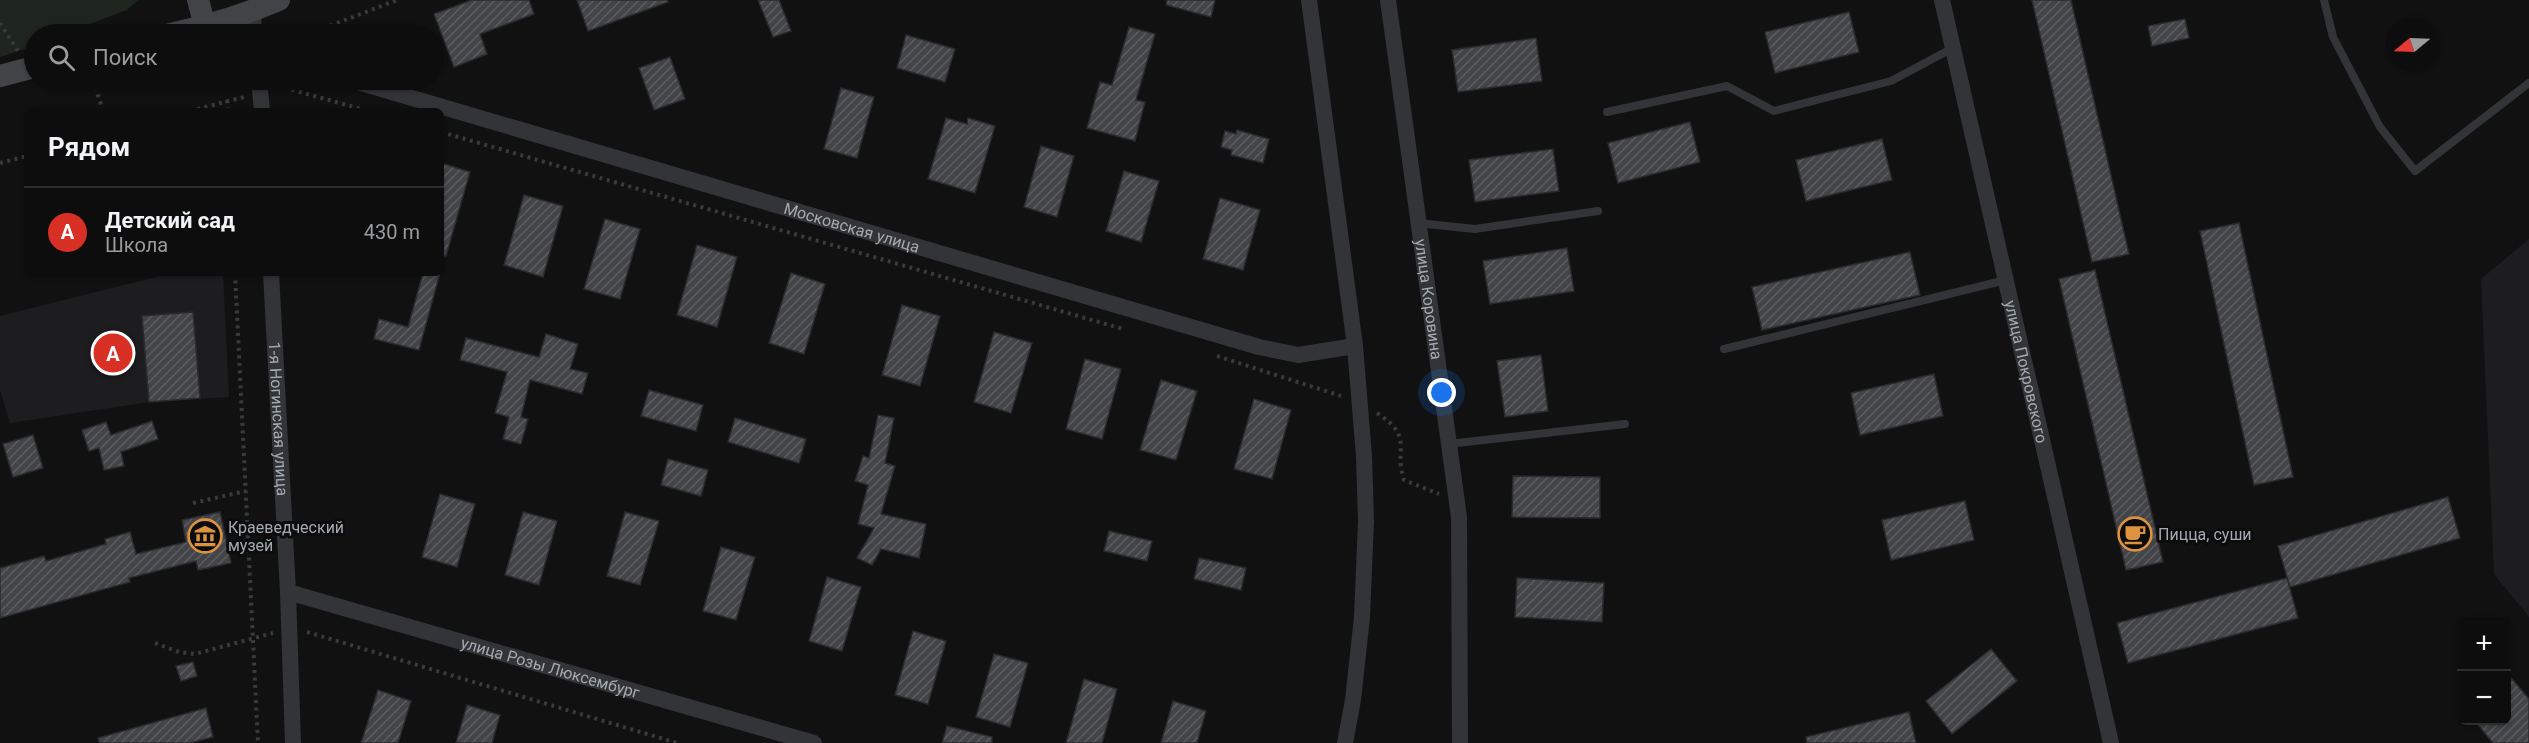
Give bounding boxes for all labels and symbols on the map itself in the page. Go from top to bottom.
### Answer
north arrow [2385,18,2439,72]
street label: Московская улица [782,199,922,257]
street label: улица Коровина [1411,238,1446,361]
street label: улица Покровского [2001,298,2051,445]
pin: A [94,330,132,376]
street label: 1-я Ногинская улица [265,341,292,496]
your location [1427,378,1456,407]
cafe icon: Пицца, суши [2117,516,2153,552]
museum icon: Краеведческий музей [187,518,223,554]
place label: Краеведческий музей [228,518,344,555]
place label: Пицца, суши [2158,525,2252,544]
street label: улица Розы Люксембург [459,633,642,703]

